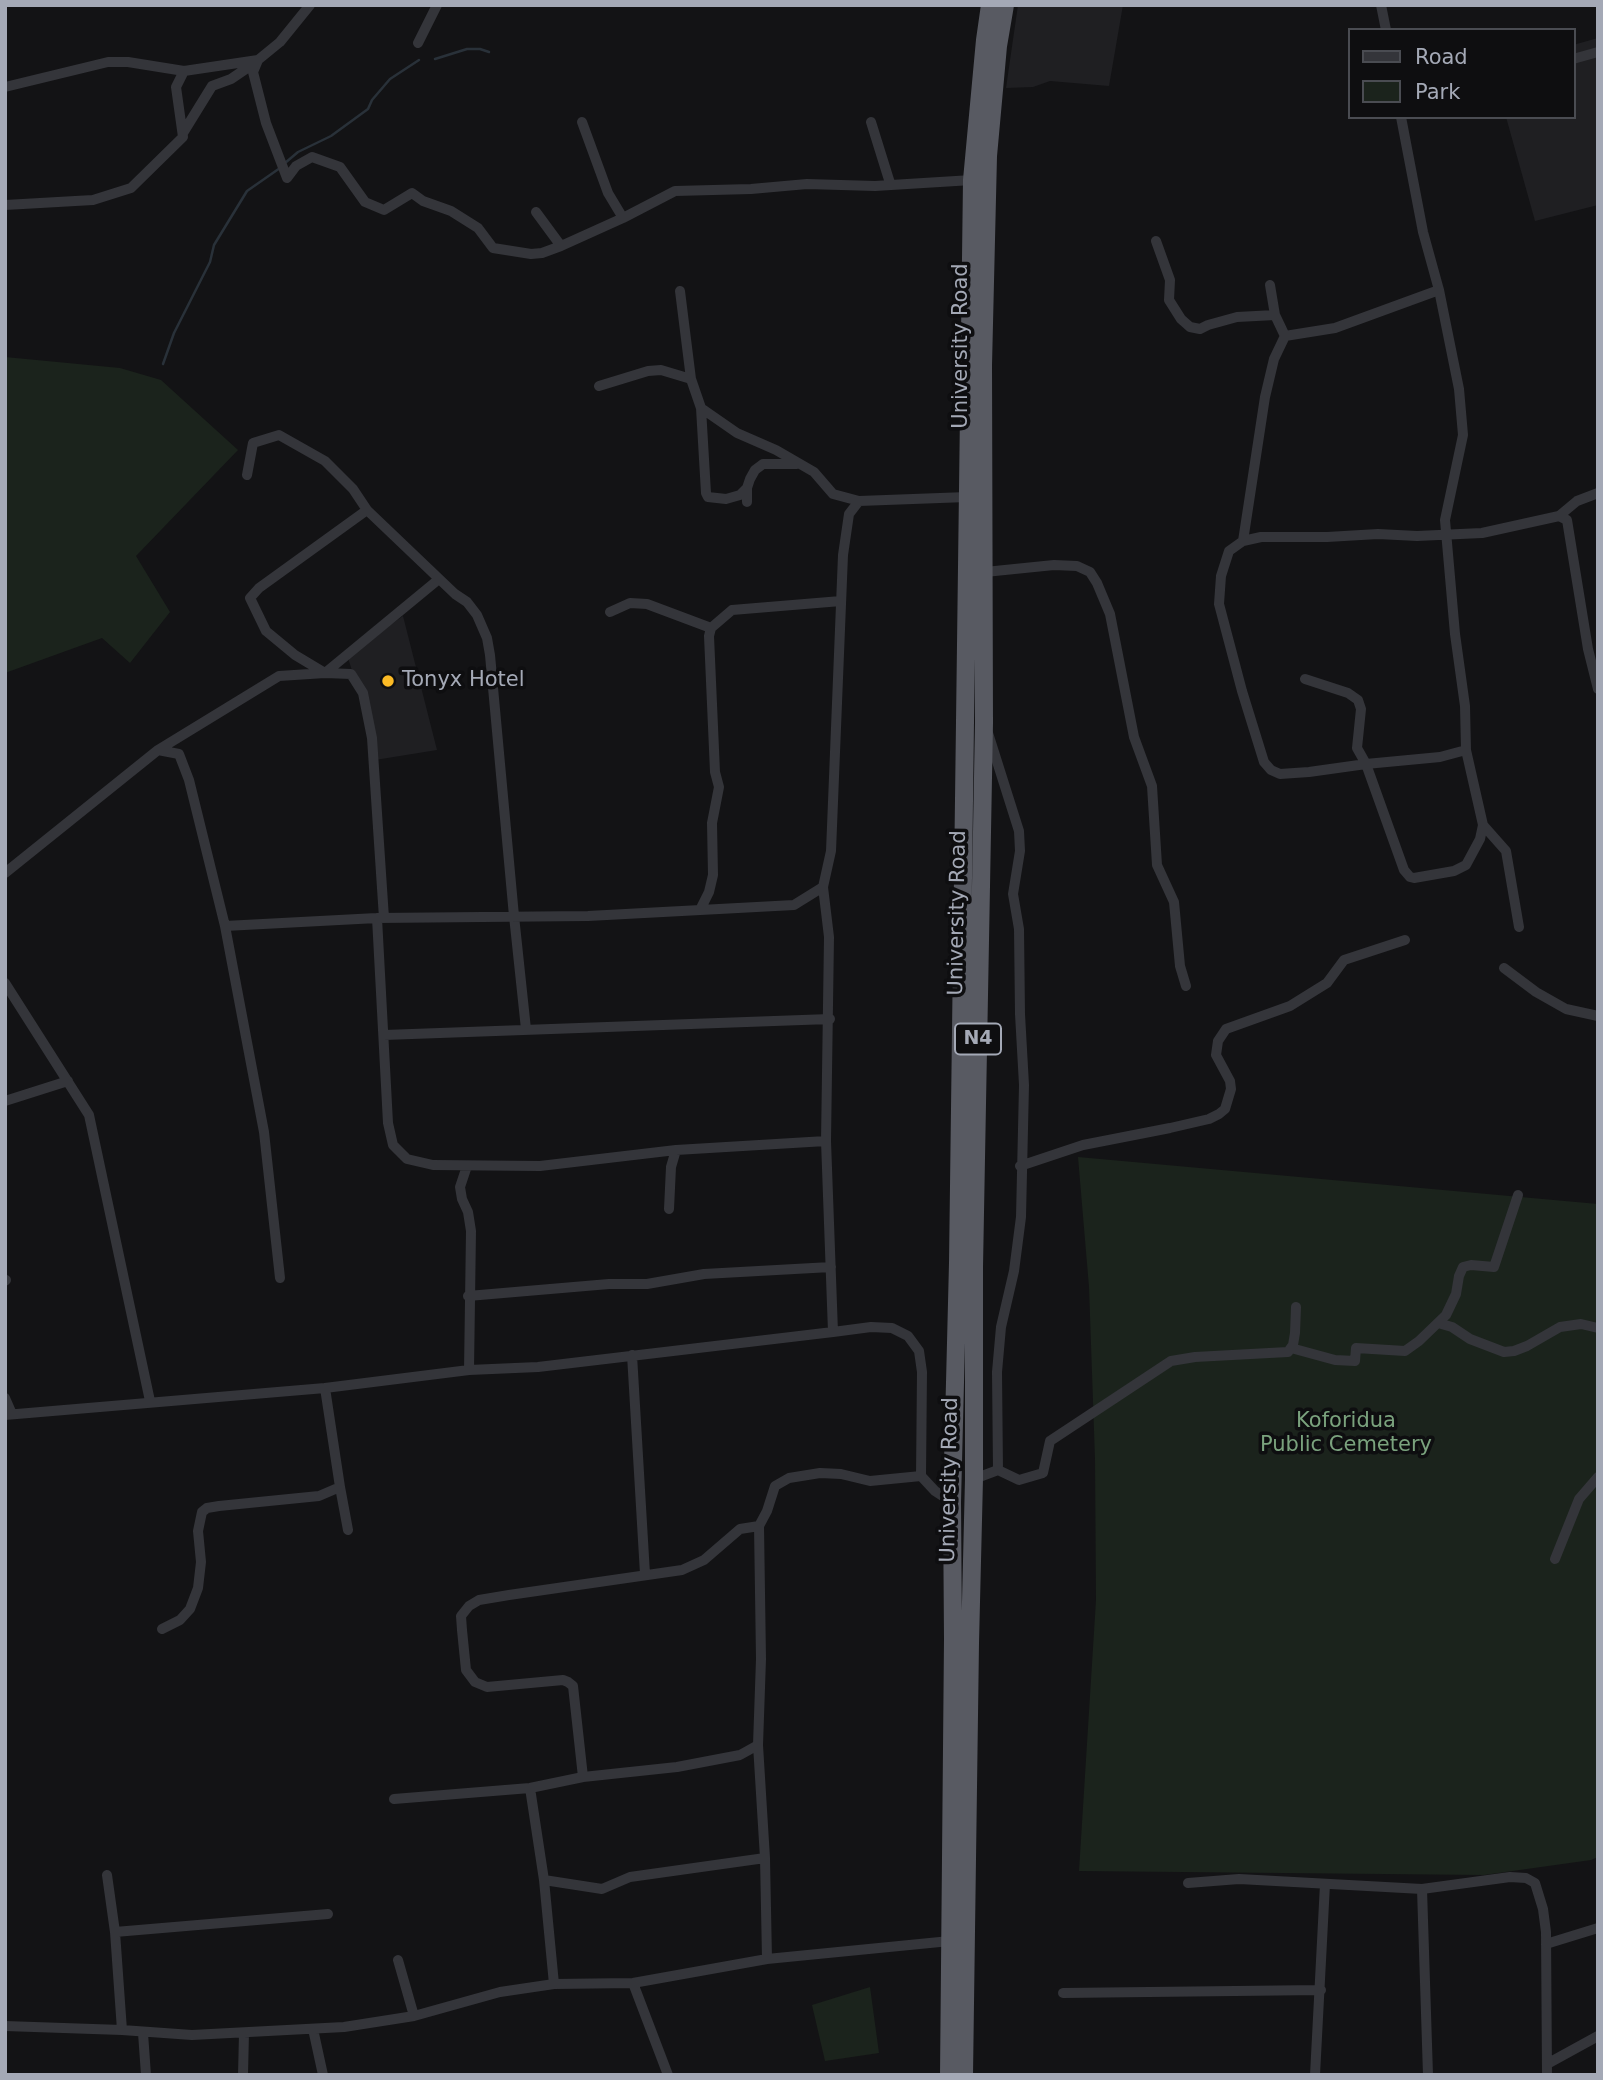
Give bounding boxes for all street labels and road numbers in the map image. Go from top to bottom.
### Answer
street label: University Road [949,263,975,429]
street label: University Road [944,830,972,996]
road number: N4 [955,1023,1001,1054]
street label: University Road [936,1397,964,1563]

